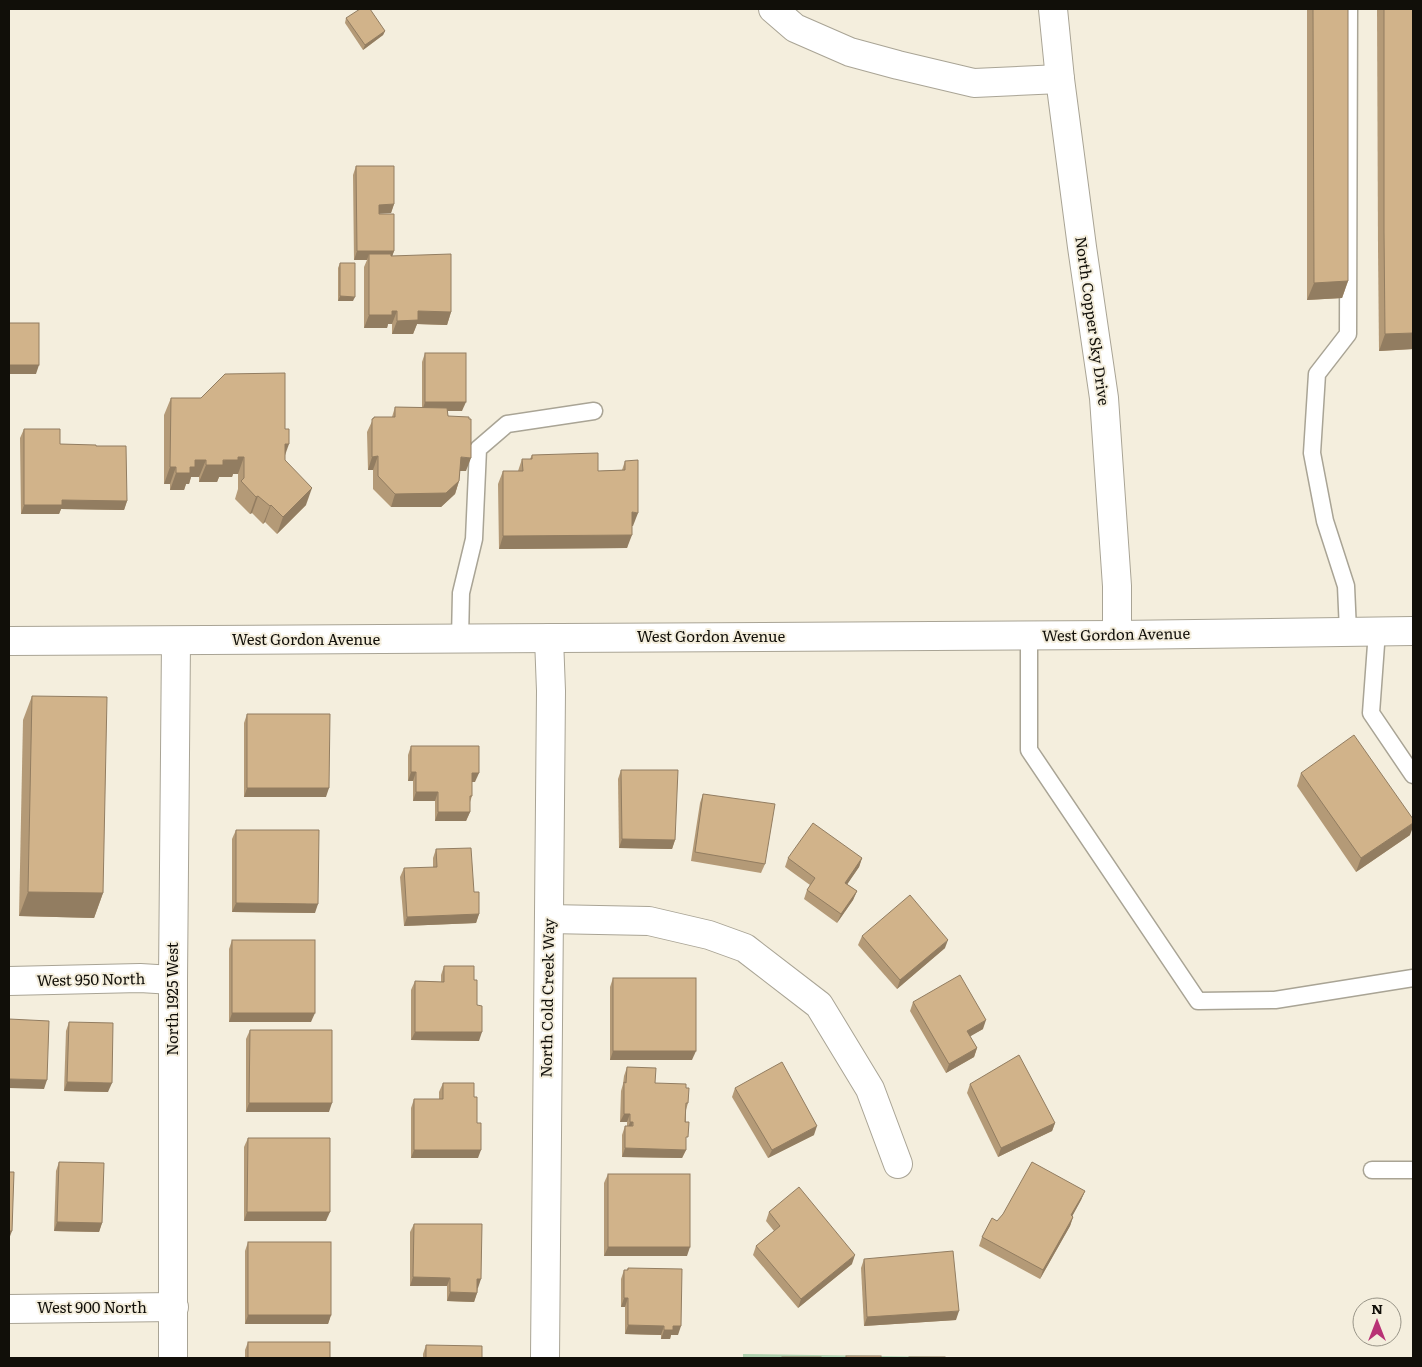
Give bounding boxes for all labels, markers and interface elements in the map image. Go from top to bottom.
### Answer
street label: North Copper Sky Drive [1070,235,1117,407]
street label: West Gordon Avenue [1042,621,1191,646]
street label: West Gordon Avenue [637,624,785,647]
street label: West Gordon Avenue [232,627,380,650]
street label: North Cold Creek Way [534,918,559,1078]
street label: North 1925 West [160,942,183,1056]
street label: West 950 North [36,966,146,991]
street label: West 900 North [37,1295,147,1318]
north arrow [1352,1297,1402,1347]
text: N [1371,1298,1383,1318]

